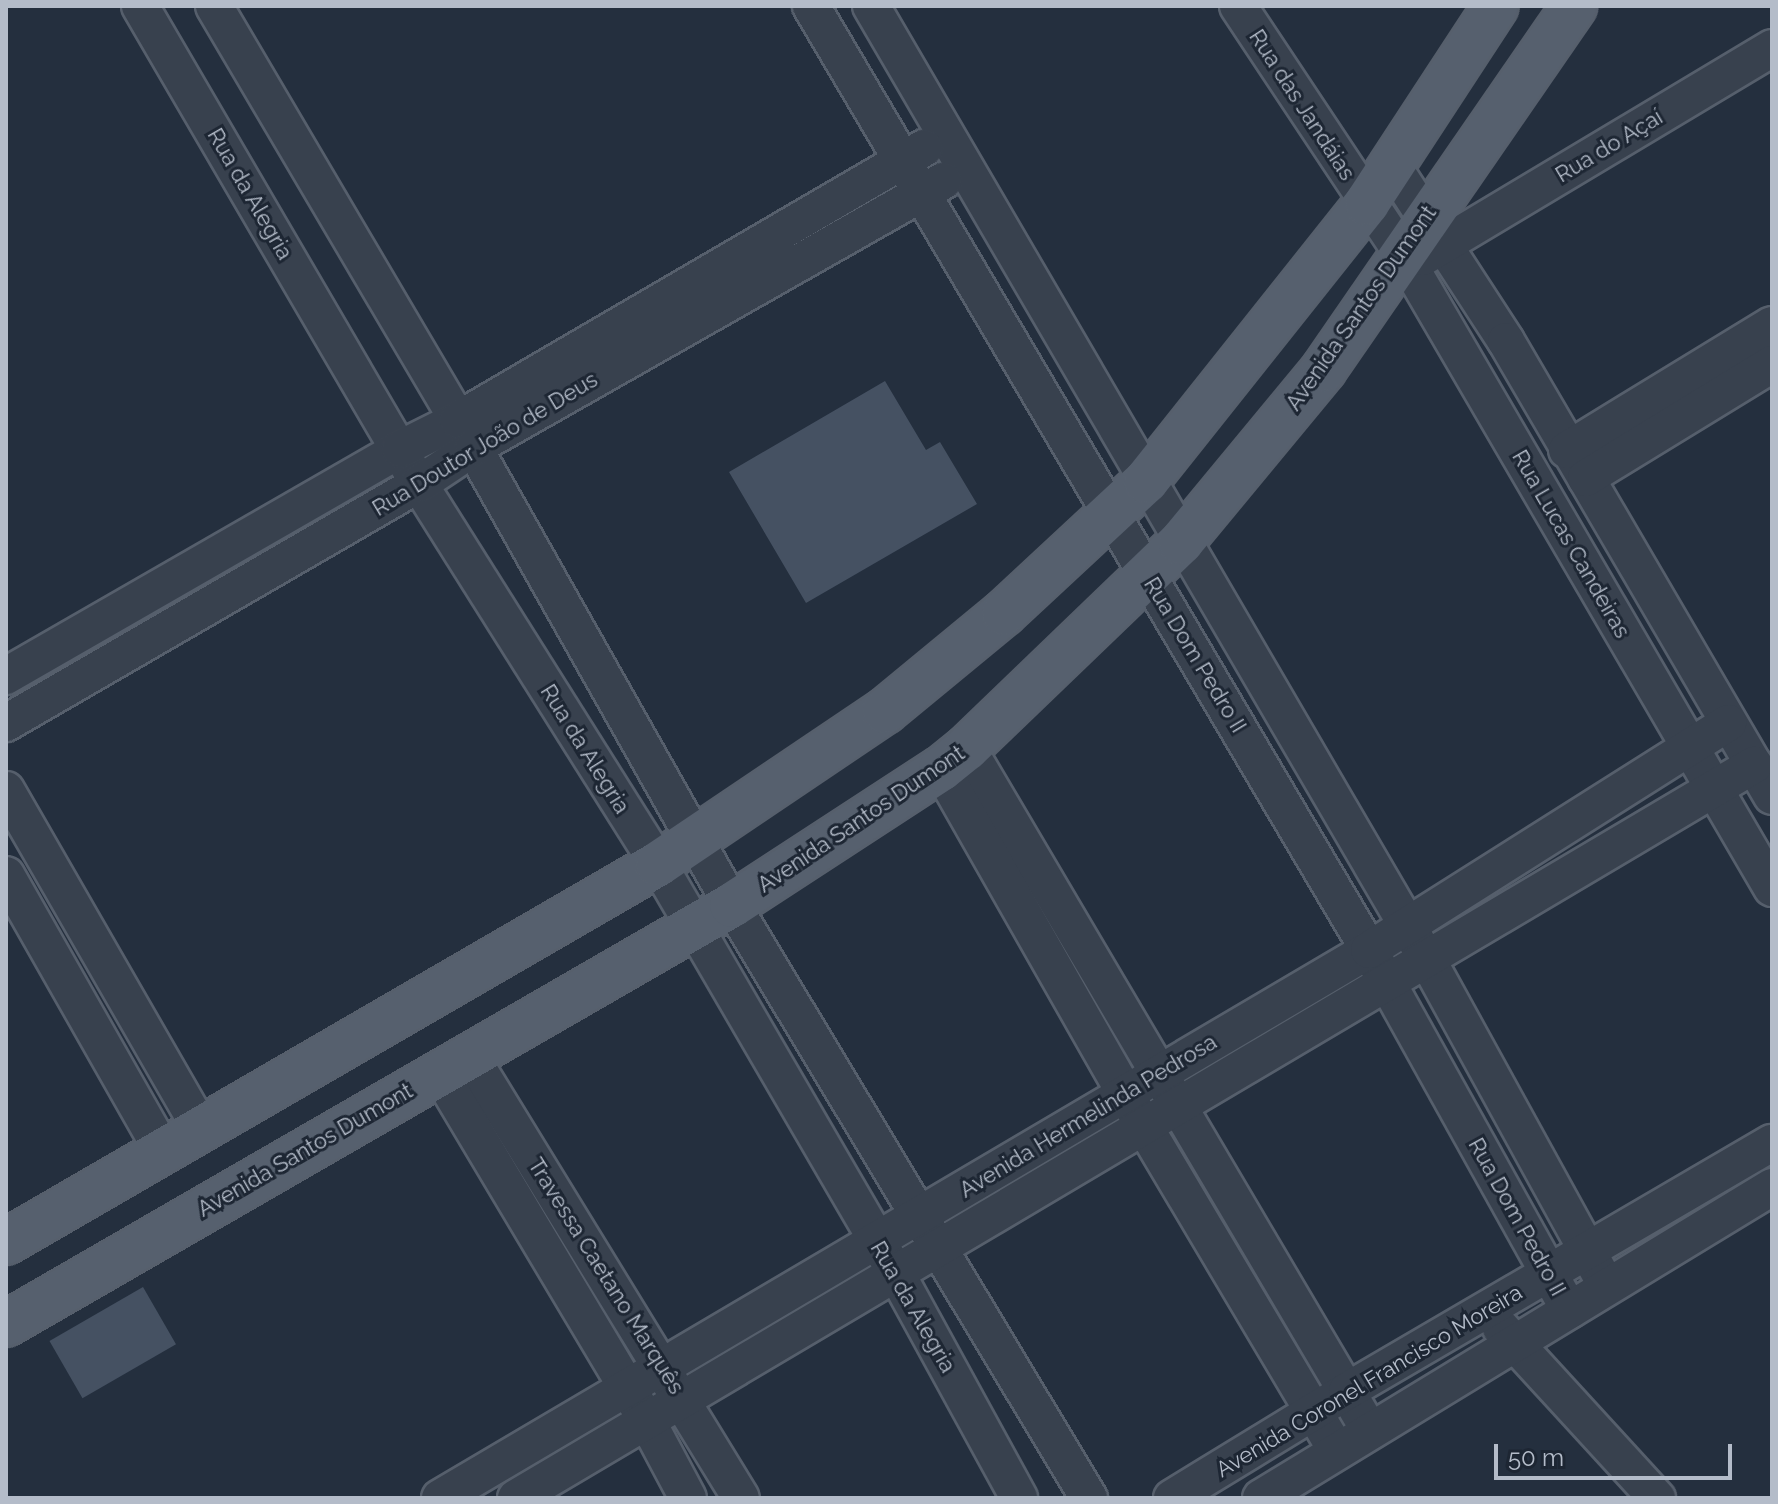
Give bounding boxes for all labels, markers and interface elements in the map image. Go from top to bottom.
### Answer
street label: Rua das Jandáias [1243,24,1361,186]
street label: Rua do Açaí [1550,104,1668,188]
street label: Rua da Alegria [202,123,298,265]
street label: Avenida Santos Dumont [1280,200,1442,416]
street label: Rua Doutor João de Deus [367,366,603,522]
street label: Rua Lucas Candeiras [1506,445,1636,643]
street label: Rua Dom Pedro II [1138,573,1252,737]
street label: Rua da Alegria [535,679,635,819]
street label: Avenida Santos Dumont [752,740,970,898]
street label: Avenida Hermelinda Pedrosa [955,1029,1221,1203]
street label: Avenida Santos Dumont [193,1078,417,1222]
street label: Rua Dom Pedro II [1463,1133,1571,1301]
street label: Travessa Caetano Marquês [522,1153,690,1399]
street label: Rua da Alegria [865,1236,961,1378]
street label: Avenida Coronel Francisco Moreira [1211,1279,1527,1483]
scale bar [1498,1428,1736,1478]
text: 50 m [1508,1443,1564,1472]

